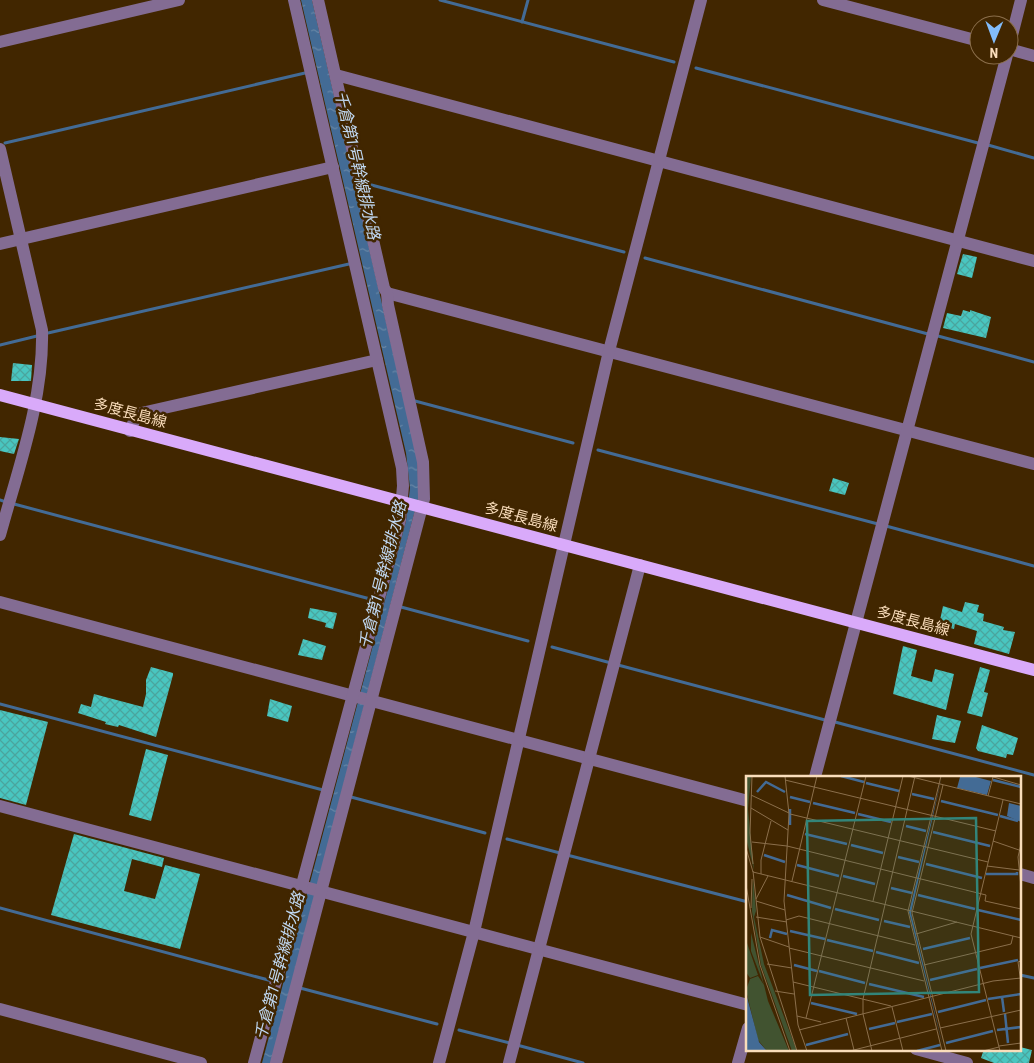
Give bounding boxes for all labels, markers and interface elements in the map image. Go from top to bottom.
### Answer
north arrow [969,15,1019,65]
text: N [989,45,998,61]
water label: 千倉第1号幹線排水路 [331,89,384,243]
street label: 多度長島線 [91,395,169,431]
water label: 千倉第1号幹線排水路 [355,497,411,651]
street label: 多度長島線 [482,499,560,535]
street label: 多度長島線 [874,603,952,639]
inset map [746,776,1022,1050]
water label: 千倉第1号幹線排水路 [251,888,309,1042]

